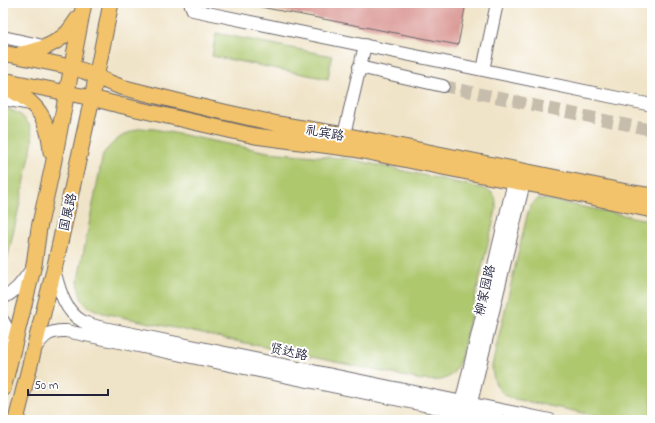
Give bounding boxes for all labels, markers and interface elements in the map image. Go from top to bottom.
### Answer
street label: 礼宾路 [304,121,346,146]
street label: 国展路 [55,191,82,233]
street label: 柳家园路 [470,263,501,318]
street label: 贤达路 [268,339,310,366]
scale bar [28,371,108,397]
text: 50 m [34,377,58,395]

